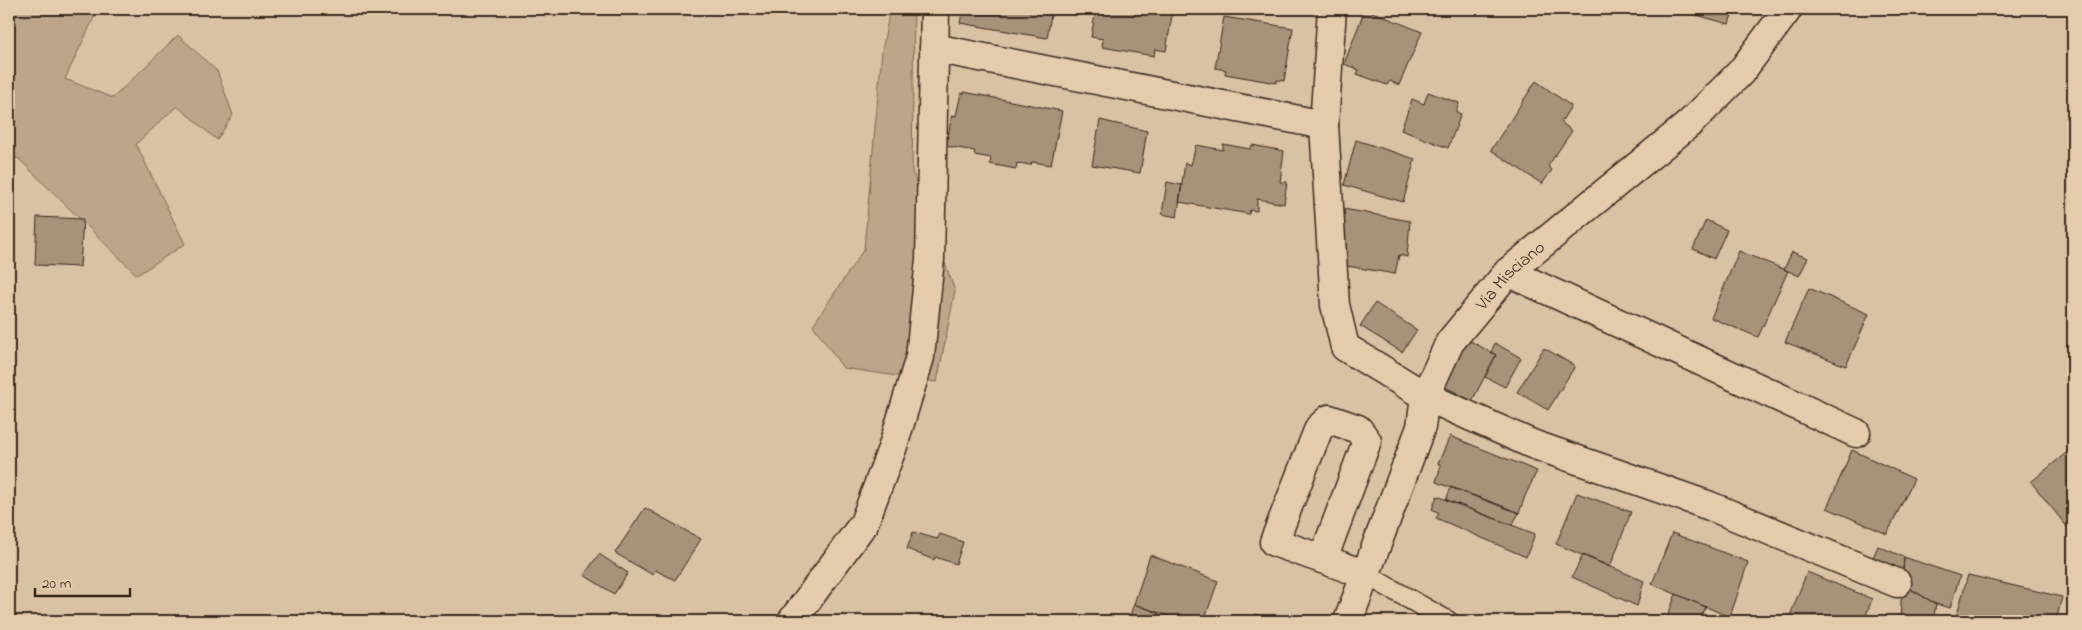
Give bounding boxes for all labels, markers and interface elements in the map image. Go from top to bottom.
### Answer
street label: Via Misciano [1470,236,1551,318]
scale bar [35,565,130,597]
text: 20 m [42,573,72,595]

